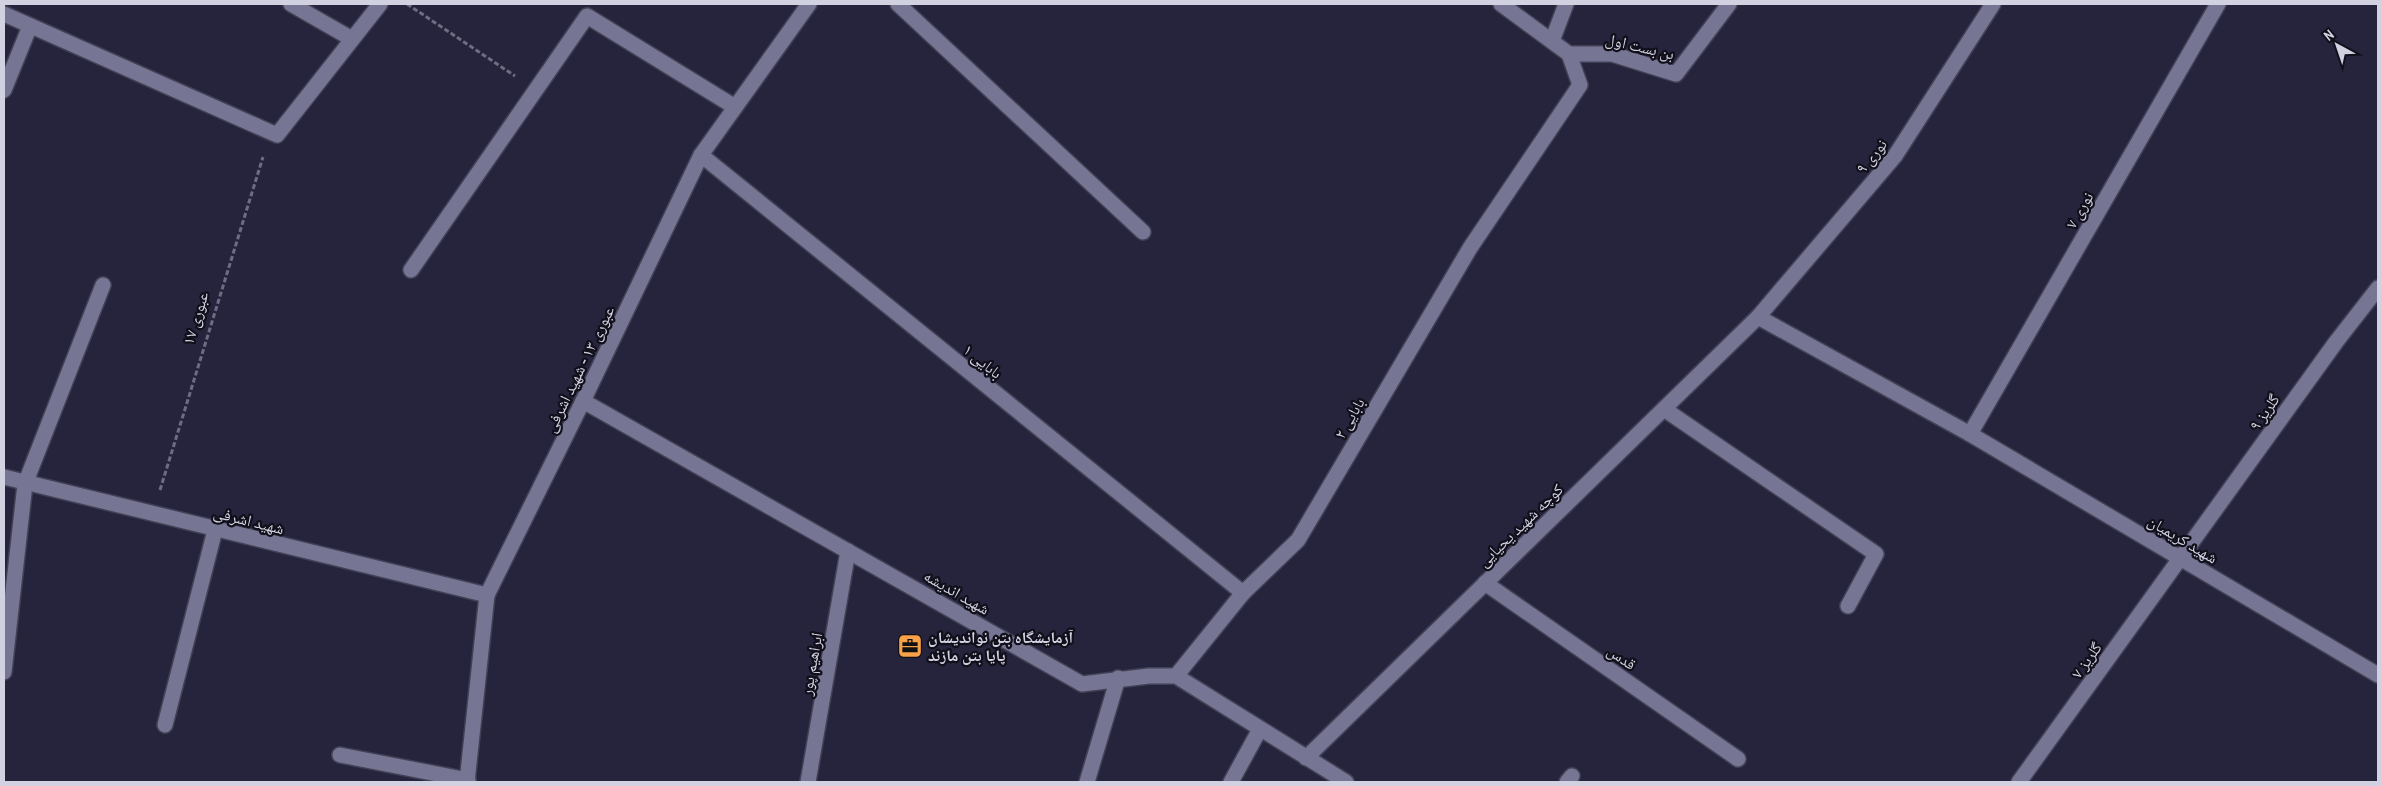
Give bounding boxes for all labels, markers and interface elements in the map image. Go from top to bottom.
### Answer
north arrow [2312,20,2362,70]
text: N [2320,25,2338,45]
street label: بن بست اول [1603,27,1677,65]
street label: نوری ۹ [1850,134,1892,178]
street label: نوری ۷ [2060,188,2098,232]
street label: عبوری ۱۷ [177,289,213,347]
street label: عبوری ۱۳ - شهید اشرفی [539,302,619,436]
street label: بابایی ۱ [959,339,1007,383]
street label: گلریز ۹ [2244,389,2285,435]
street label: بابایی ۲ [1328,393,1370,443]
street label: کوچه شهید یحیایی [1472,478,1568,572]
street label: شهید اشرفی [211,501,287,539]
street label: شهید کریمیان [2144,509,2222,569]
street label: شهید اندیشه [920,564,994,620]
place label: آزمایشگاه بتن نواندیشان پایا بتن مازند [928,626,1074,666]
street label: ابراهیم پور [794,631,827,698]
office icon: آزمایشگاه بتن نواندیشان پایا بتن مازند [897,633,923,659]
street label: گلریز ۷ [2065,637,2107,683]
street label: قدس [1603,639,1641,675]

